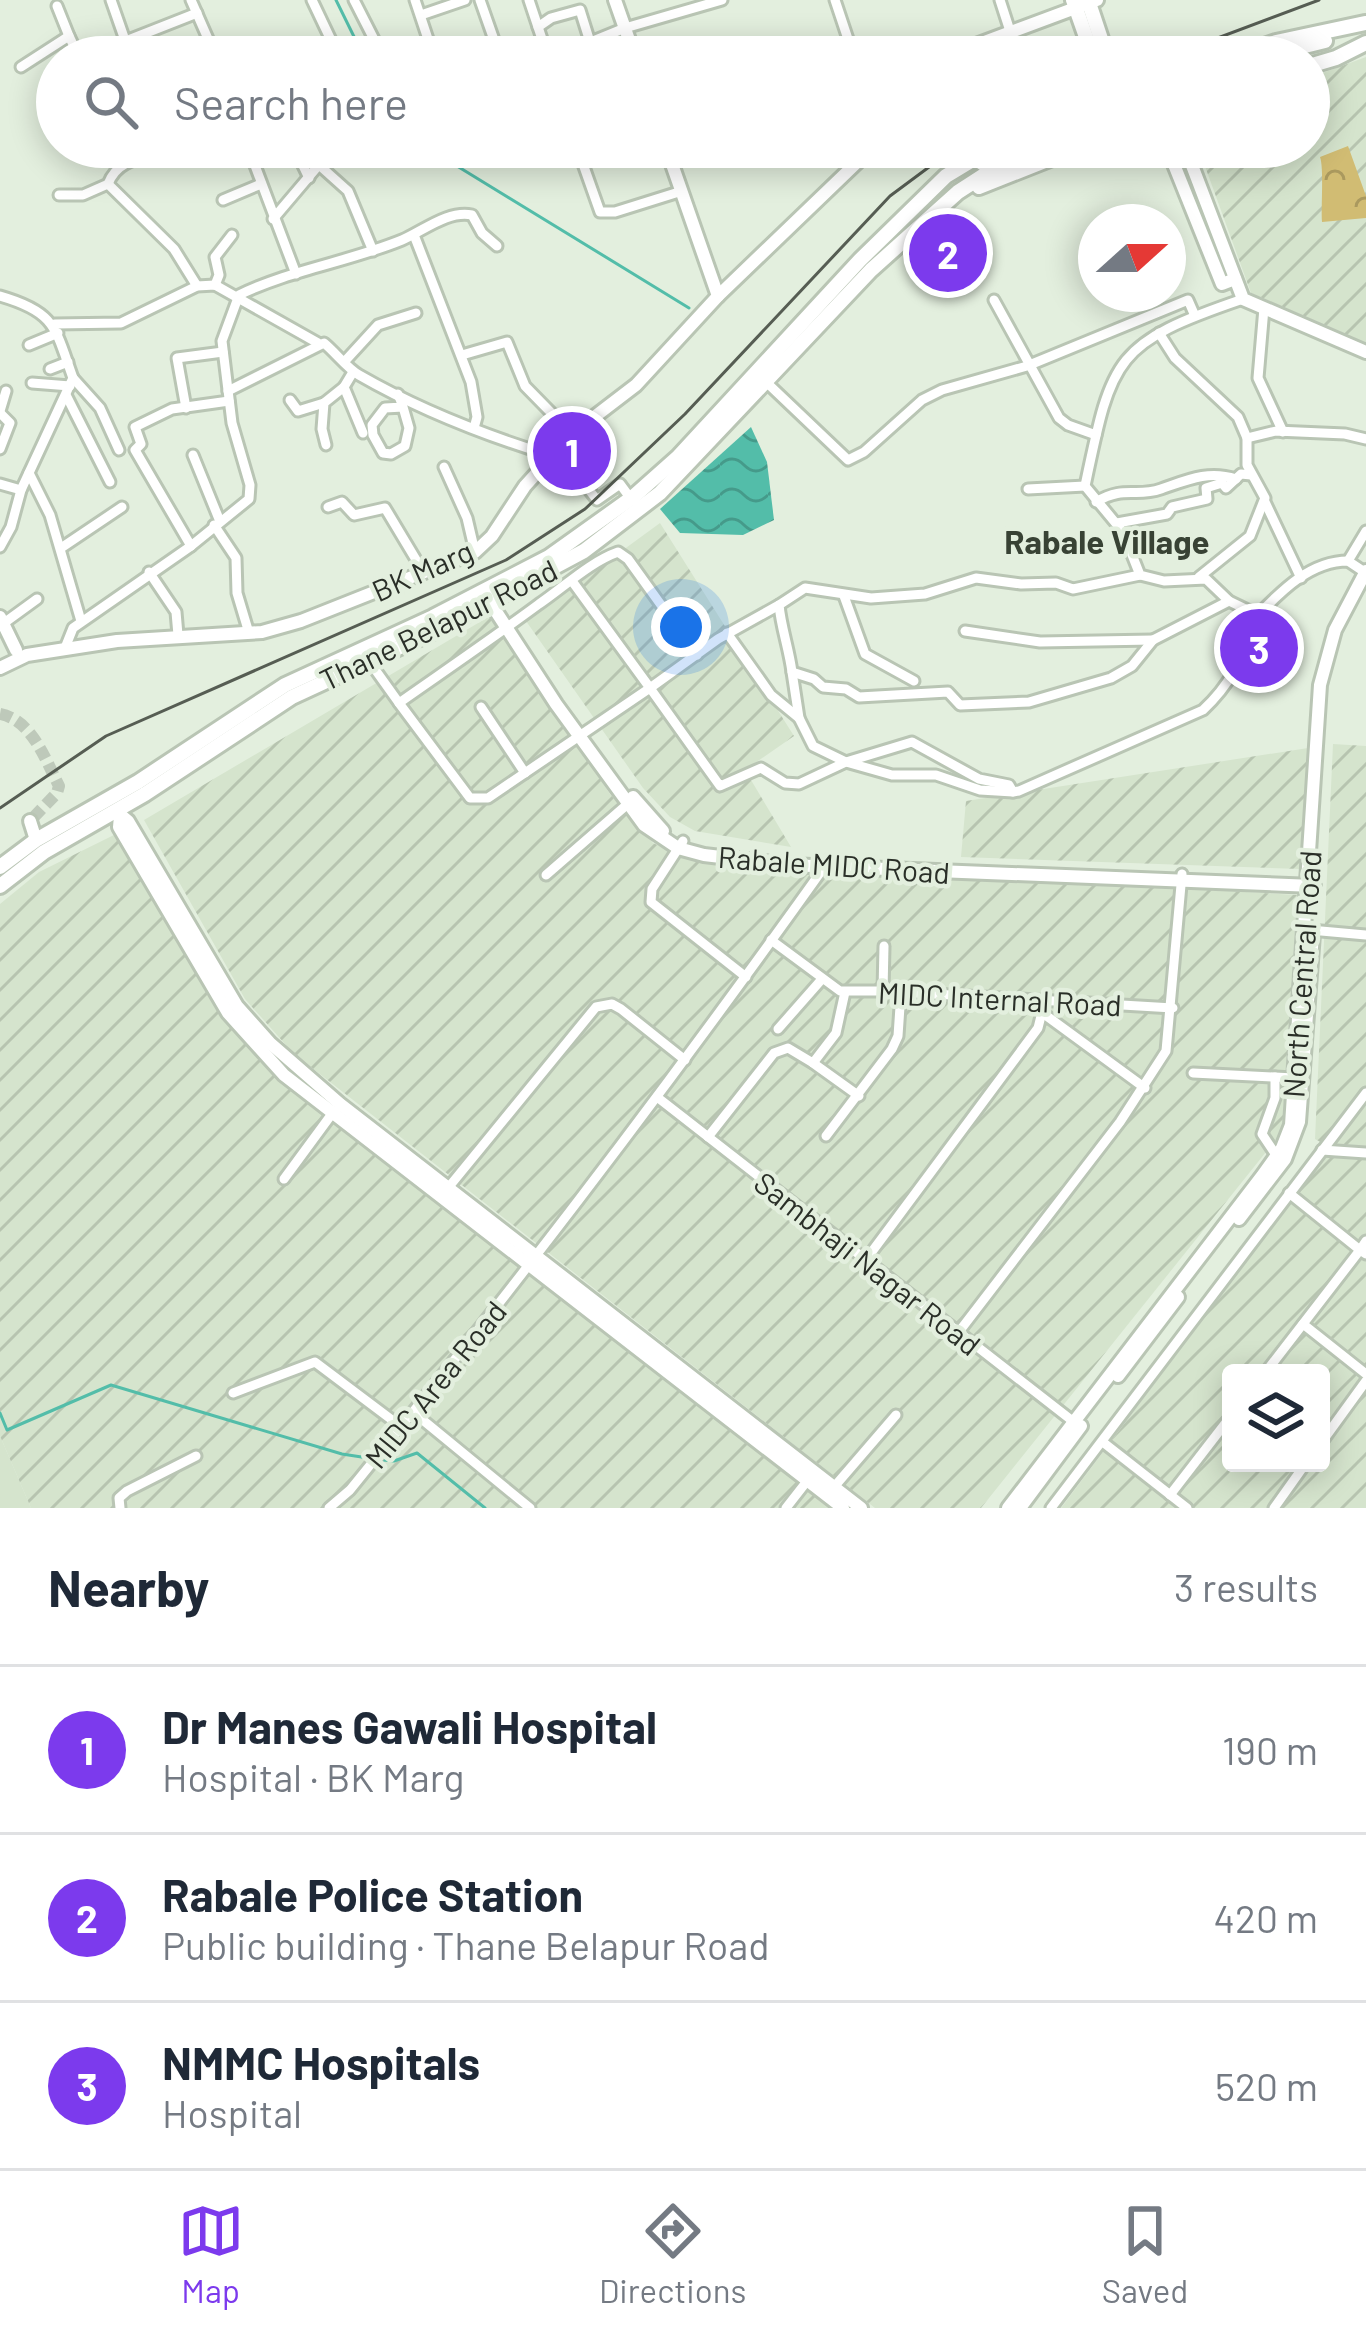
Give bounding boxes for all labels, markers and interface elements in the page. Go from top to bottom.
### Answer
search box [36,36,1330,168]
icon: search [78,69,144,135]
text: Search here [174,75,408,129]
north arrow [1078,204,1186,312]
pin: 2 [909,208,987,298]
pin: 1 [533,406,611,496]
district label: Rabale Village [1004,521,1210,561]
street label: BK Marg [366,532,478,608]
street label: Thane Belapur Road [314,551,562,697]
your location [651,597,711,657]
pin: 3 [1220,603,1298,693]
street label: Rabale MIDC Road [717,838,951,890]
street label: North Central Road [1274,849,1328,1099]
street label: MIDC Internal Road [877,974,1123,1022]
street label: Sambhaji Nagar Road [748,1164,988,1362]
street label: MIDC Area Road [357,1293,513,1475]
map controls [1222,1364,1330,1472]
button: layers [1222,1364,1330,1472]
text: Nearby [48,1556,209,1617]
text: 3 results [1174,1563,1318,1610]
text: Dr Manes Gawali Hospital [162,1699,657,1753]
text: 1 [80,1726,94,1773]
text: 190 m [1222,1726,1318,1773]
text: Hospital · BK Marg [162,1753,464,1800]
text: Rabale Police Station [162,1867,583,1921]
text: 2 [76,1894,98,1941]
text: 420 m [1214,1894,1318,1941]
text: Public building · Thane Belapur Road [162,1921,770,1968]
text: NMMC Hospitals [162,2035,480,2089]
text: 3 [76,2062,98,2109]
text: 520 m [1215,2062,1318,2109]
text: Hospital [162,2089,302,2136]
tab: Map [178,2198,244,2310]
tab: Directions [599,2198,746,2310]
tab: Saved [1102,2198,1188,2310]

